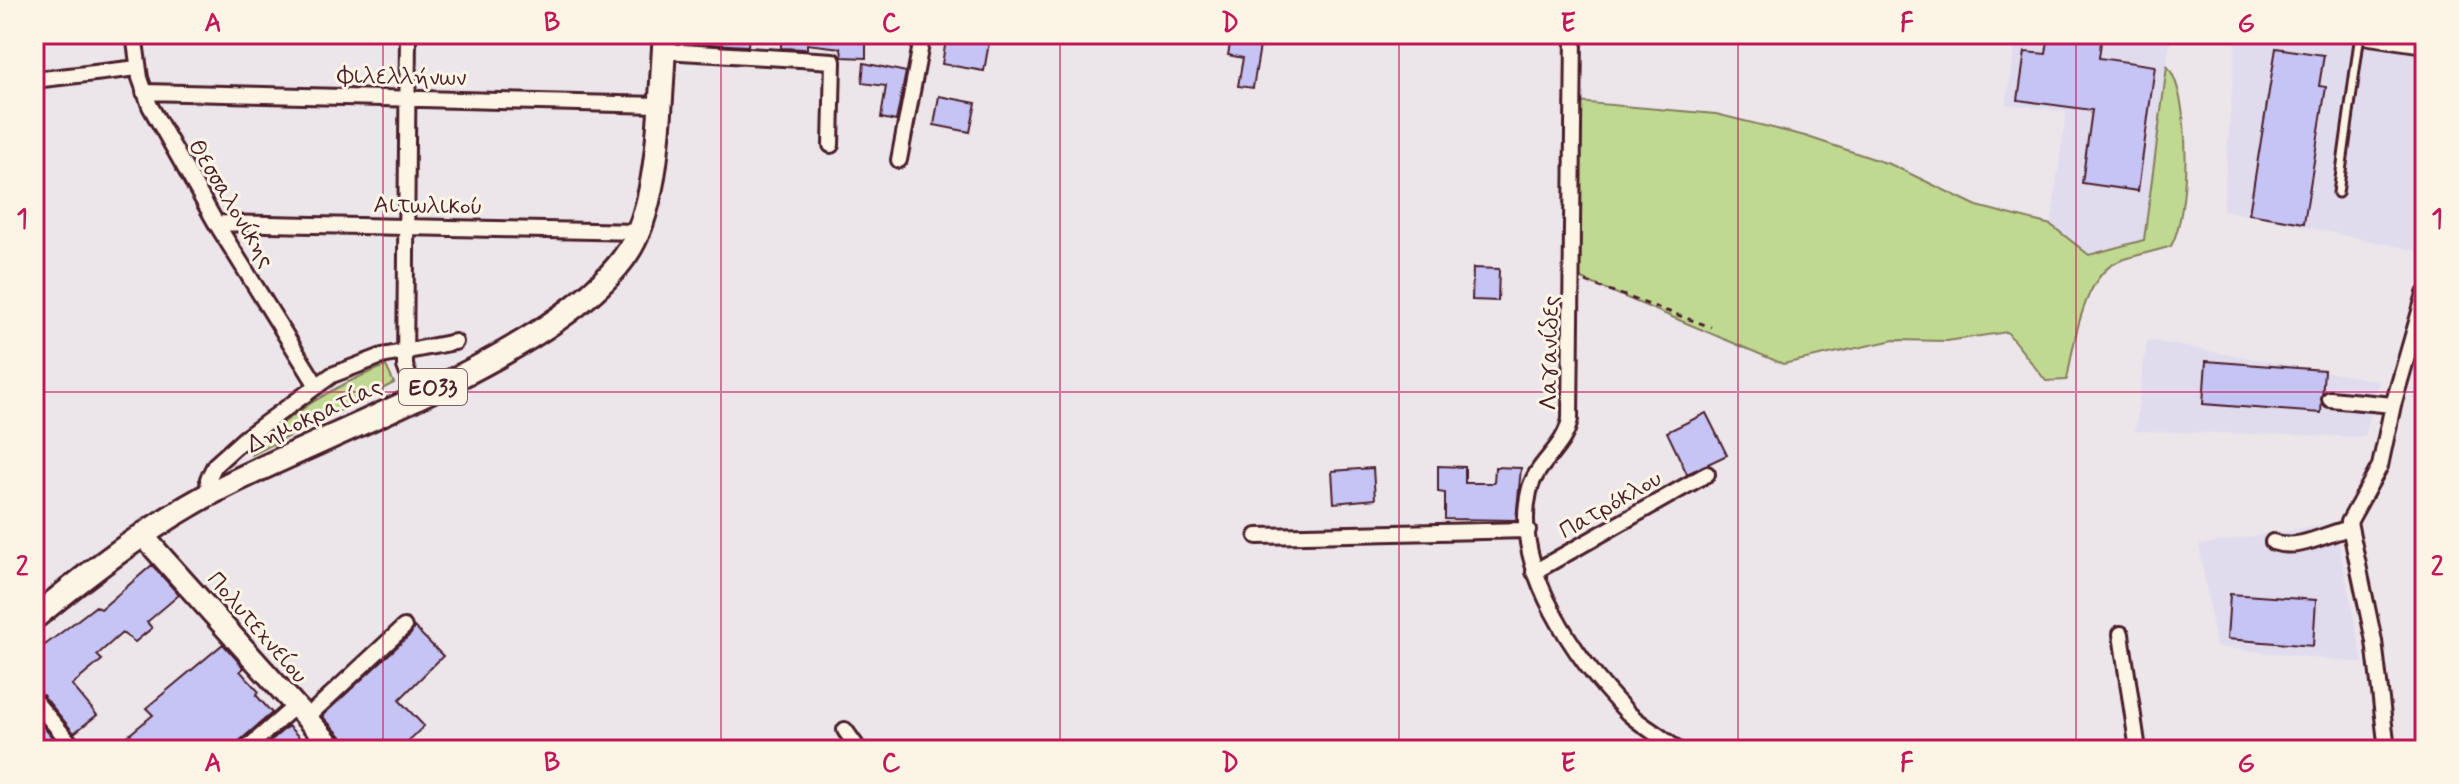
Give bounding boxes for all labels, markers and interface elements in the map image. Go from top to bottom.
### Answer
text: A [204,7,222,41]
text: B [544,7,560,41]
text: C [882,7,901,41]
text: D [1221,7,1239,41]
text: E [1560,7,1576,41]
text: F [1900,7,1914,41]
text: G [2237,7,2255,41]
street label: Φιλελλήνων [336,61,467,94]
street label: Θεσσαλονίκης [180,134,281,274]
street label: Αιτωλικού [373,190,483,223]
text: 1 [16,203,28,237]
text: 1 [2431,203,2443,237]
street label: Λαγανίδες [1534,295,1567,411]
road number: ΕΟ33 [399,369,467,405]
street label: Δημοκρατίας [242,372,387,461]
street label: Πατρόκλου [1554,463,1668,547]
text: 2 [16,551,29,585]
text: 2 [2431,551,2444,585]
street label: Πολυτεχνείου [200,565,314,691]
text: A [204,747,222,781]
text: B [544,747,560,781]
text: C [882,747,901,781]
text: D [1221,747,1239,781]
text: E [1560,747,1576,781]
text: F [1900,747,1914,781]
text: G [2237,747,2255,781]

